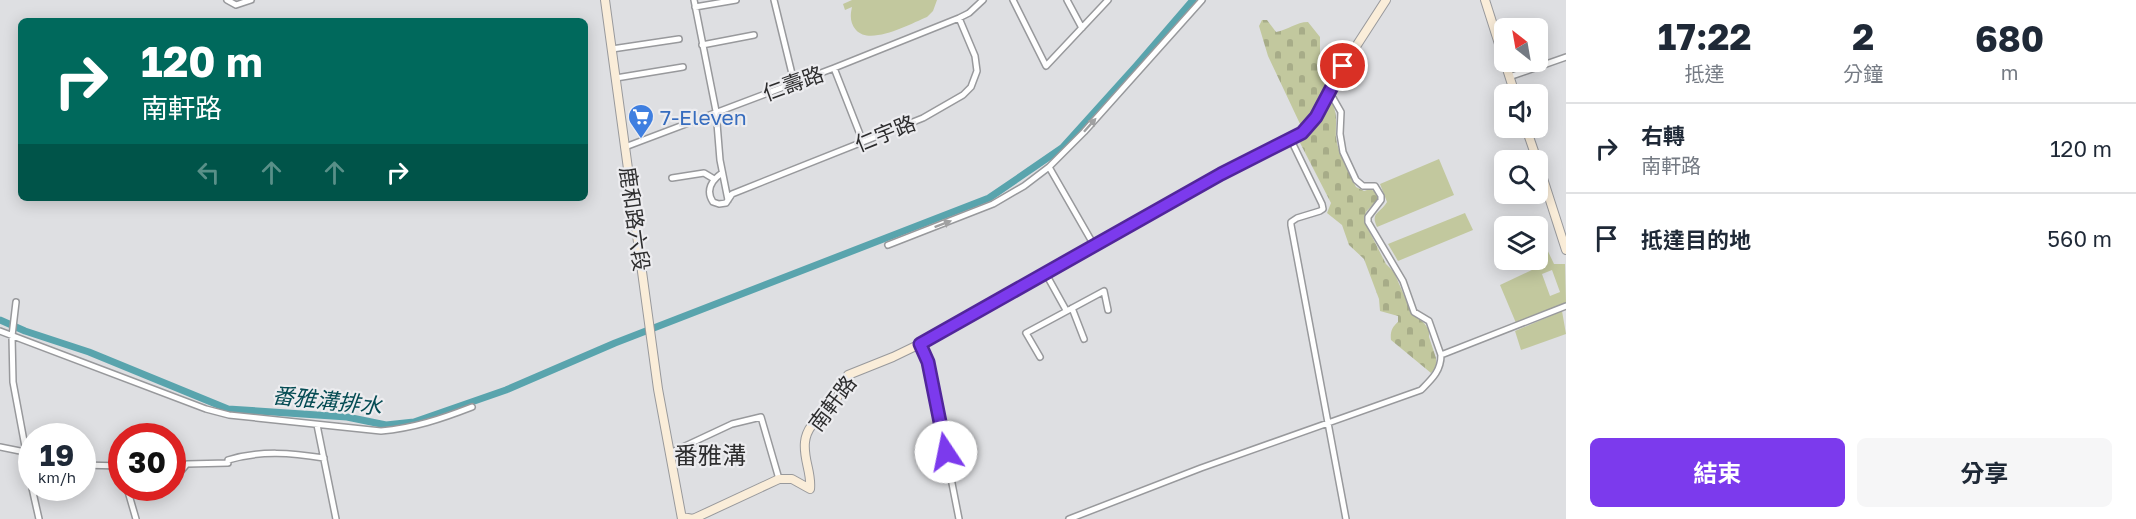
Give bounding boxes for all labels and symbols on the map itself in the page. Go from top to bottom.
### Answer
north arrow [1494,18,1548,72]
pin [1317,40,1368,91]
street label: 仁壽路 [759,60,827,106]
supermarket icon: 7-Eleven [626,102,656,140]
place label: 7-Eleven [660,104,747,130]
street label: 仁宇路 [851,109,919,157]
one-way arrow [1083,118,1096,133]
street label: 鹿和路六段 [615,165,655,273]
one-way arrow [934,219,952,228]
street label: 南軒路 [803,370,861,436]
water label: 番雅溝排水 [271,381,384,419]
position arrow [914,420,978,484]
speed limit sign: 30 [108,423,186,501]
district label: 番雅溝 [674,440,746,469]

